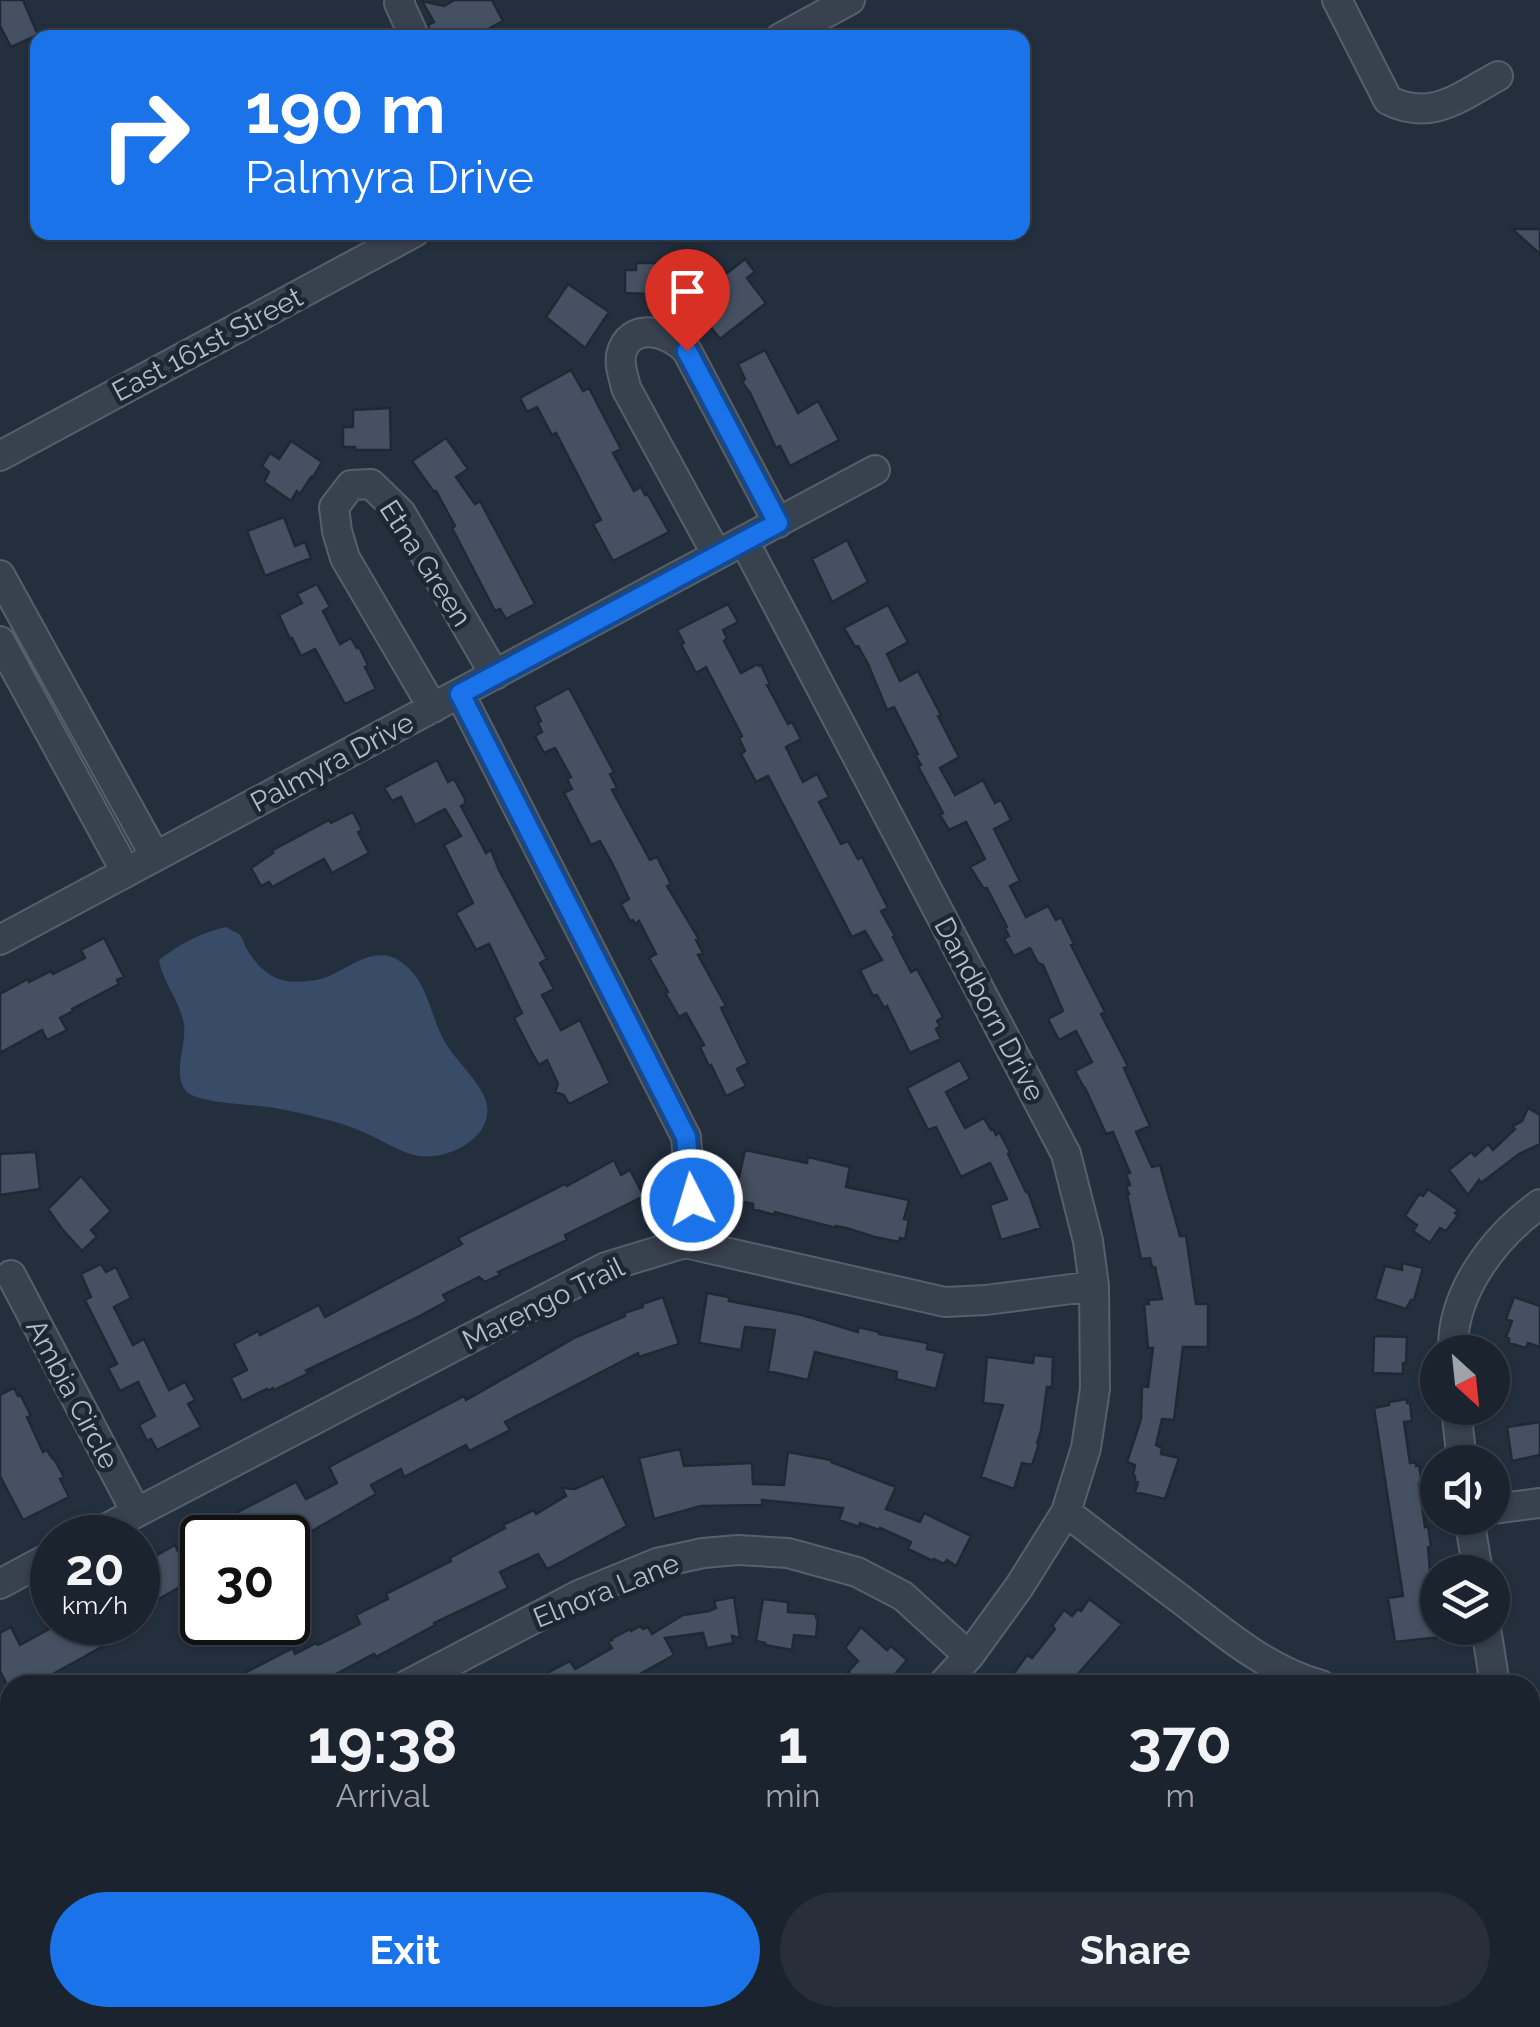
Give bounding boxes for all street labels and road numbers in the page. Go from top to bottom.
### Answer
street label: East 161st Street [106,280,309,408]
street label: Etna Green [373,494,479,632]
street label: Palmyra Drive [245,706,419,819]
street label: Dandborn Drive [927,912,1052,1107]
street label: Marengo Trail [457,1250,630,1357]
street label: Ambia Circle [19,1314,126,1475]
street label: Elnora Lane [529,1546,684,1635]

